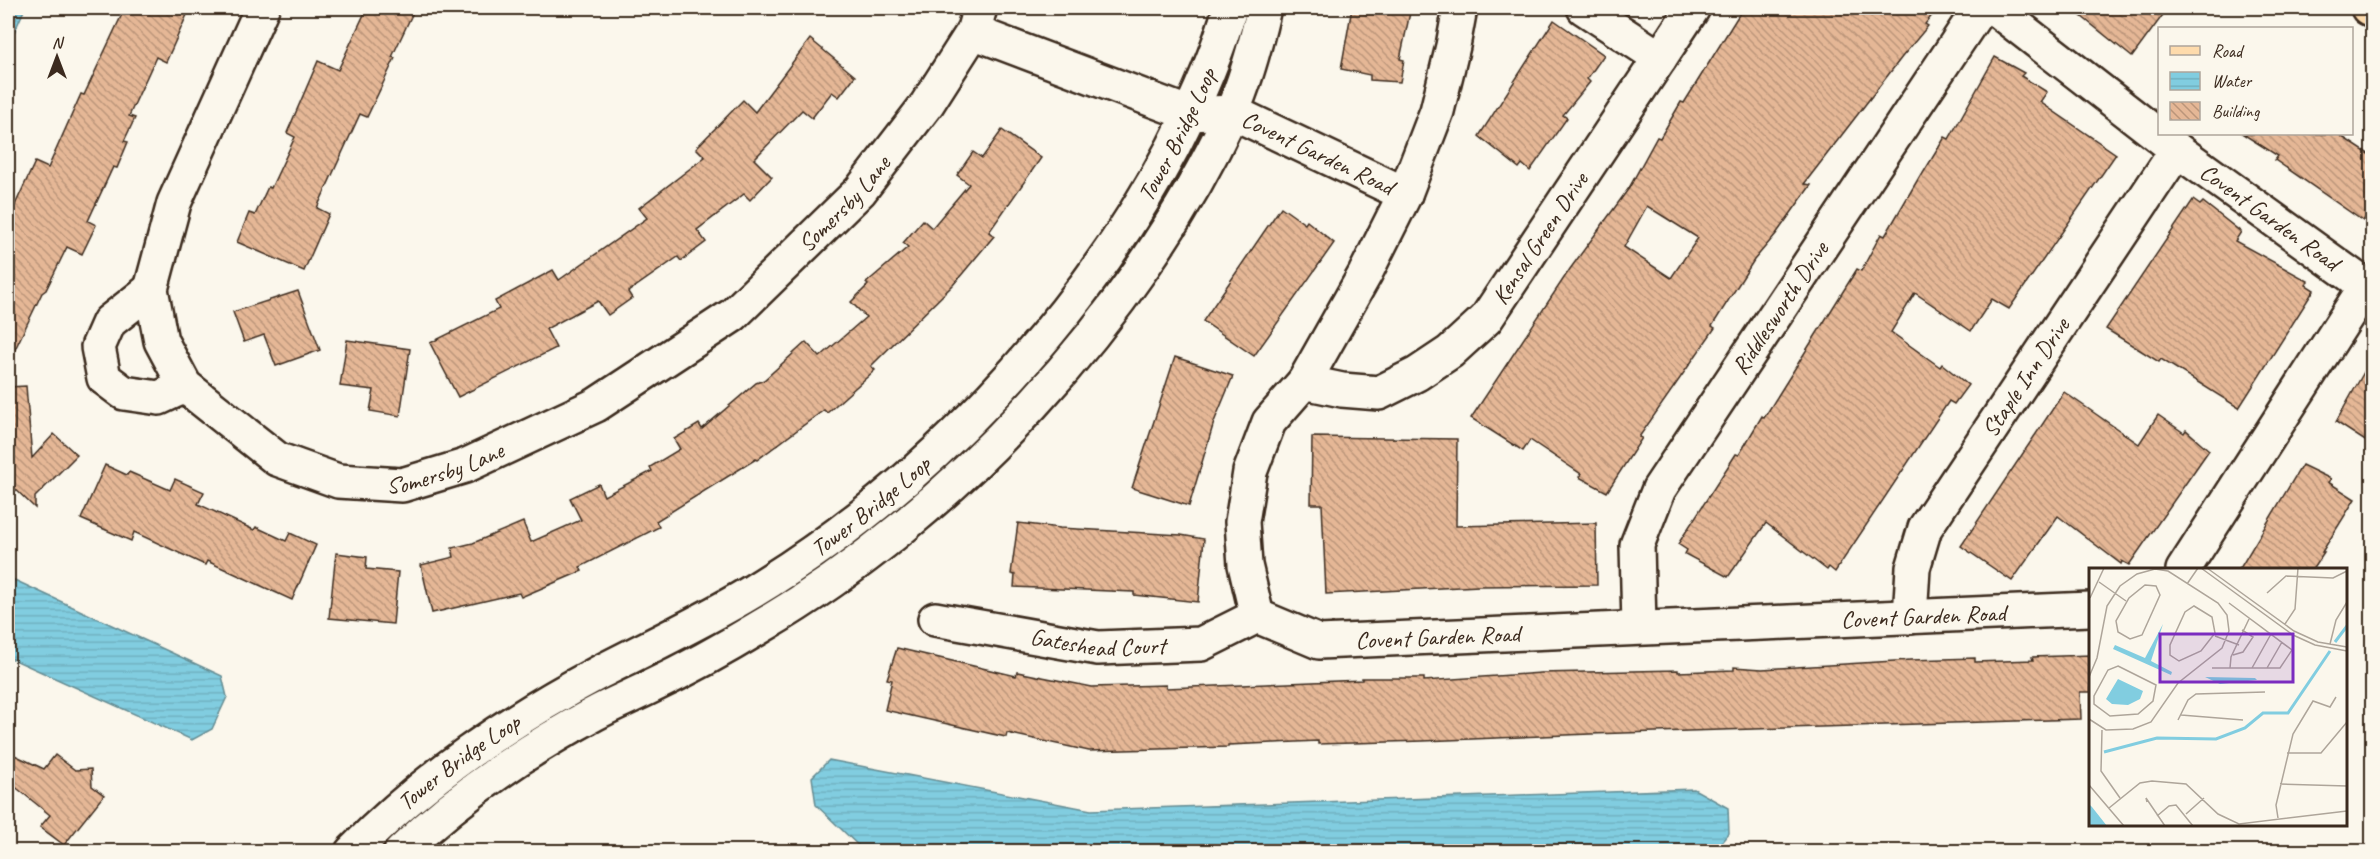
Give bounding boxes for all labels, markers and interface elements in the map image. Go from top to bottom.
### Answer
north arrow [27,27,87,87]
legend [2158,27,2353,135]
text: N [52,33,65,53]
text: Road [2212,40,2245,62]
street label: Tower Bridge Loop [1131,62,1224,207]
text: Water [2212,70,2253,92]
text: Building [2212,100,2261,122]
street label: Covent Garden Road [1237,104,1402,203]
street label: Somersby Lane [792,148,898,258]
street label: Covent Garden Road [2194,157,2348,279]
street label: Kensal Green Drive [1485,165,1596,310]
street label: Riddlesworth Drive [1725,234,1836,380]
street label: Staple Inn Drive [1975,310,2077,443]
street label: Somersby Lane [386,434,510,500]
street label: Tower Bridge Loop [805,448,938,563]
inset map [2089,568,2347,826]
street label: Covent Garden Road [1840,597,2010,635]
street label: Covent Garden Road [1355,618,1524,655]
street label: Gateshead Court [1028,621,1169,663]
street label: Tower Bridge Loop [391,706,527,817]

